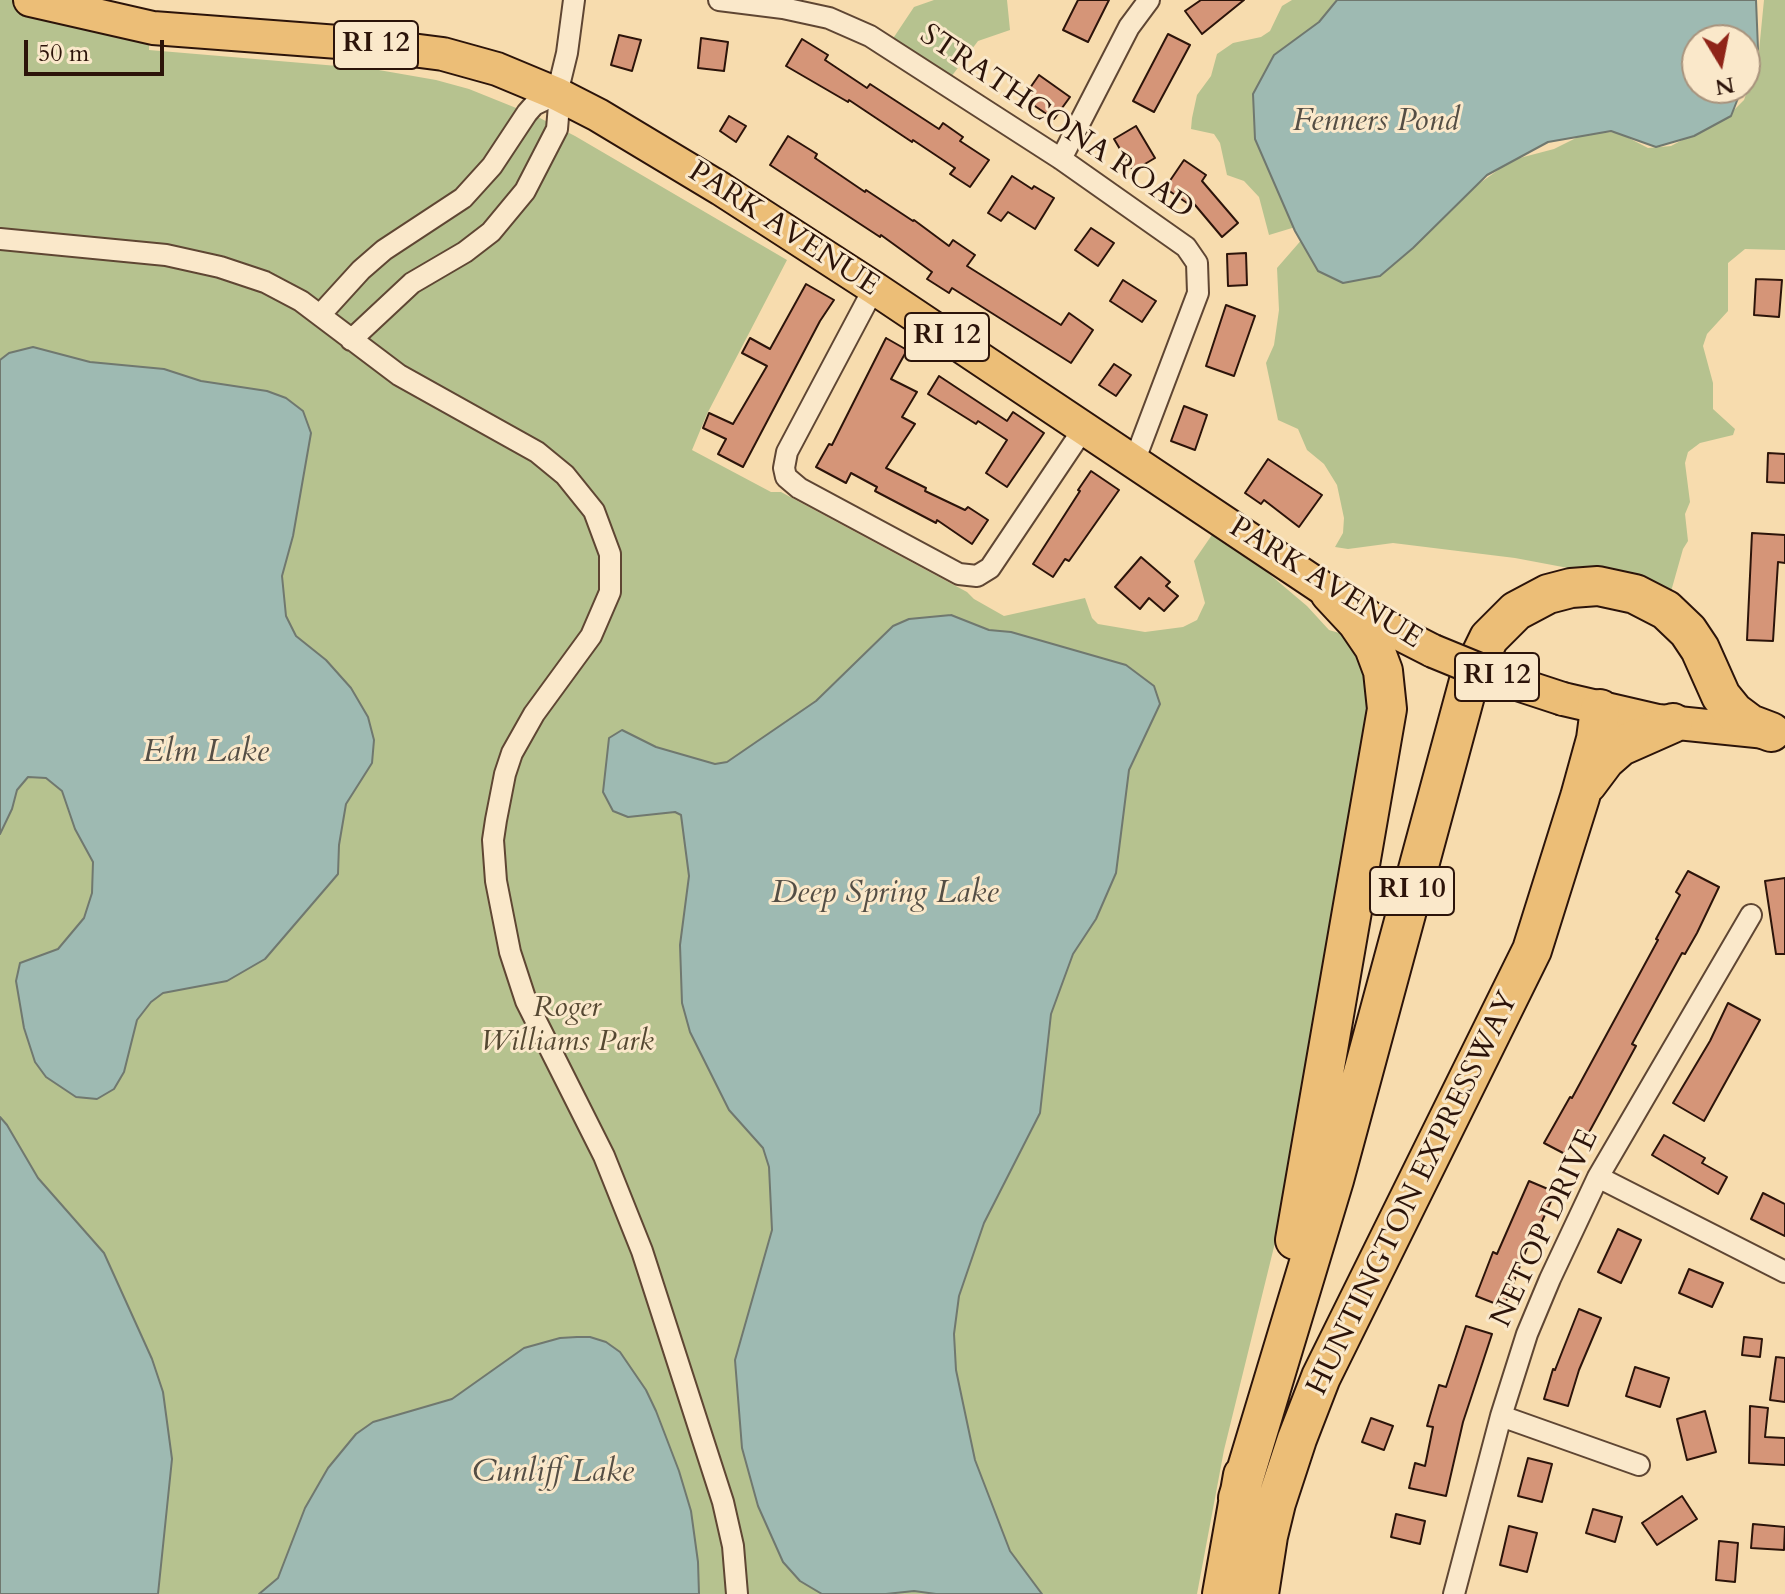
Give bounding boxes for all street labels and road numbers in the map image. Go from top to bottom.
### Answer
street label: STRATHCONA ROAD [912,18,1200,228]
road number: RI 12 [334,21,418,69]
street label: PARK AVENUE [681,155,885,305]
road number: RI 12 [905,313,989,361]
street label: PARK AVENUE [1222,510,1428,658]
road number: RI 12 [1455,653,1539,701]
road number: RI 10 [1370,867,1454,915]
street label: HUNTINGTON EXPRESSWAY [1300,986,1528,1402]
street label: NETOP DRIVE [1485,1125,1607,1333]

